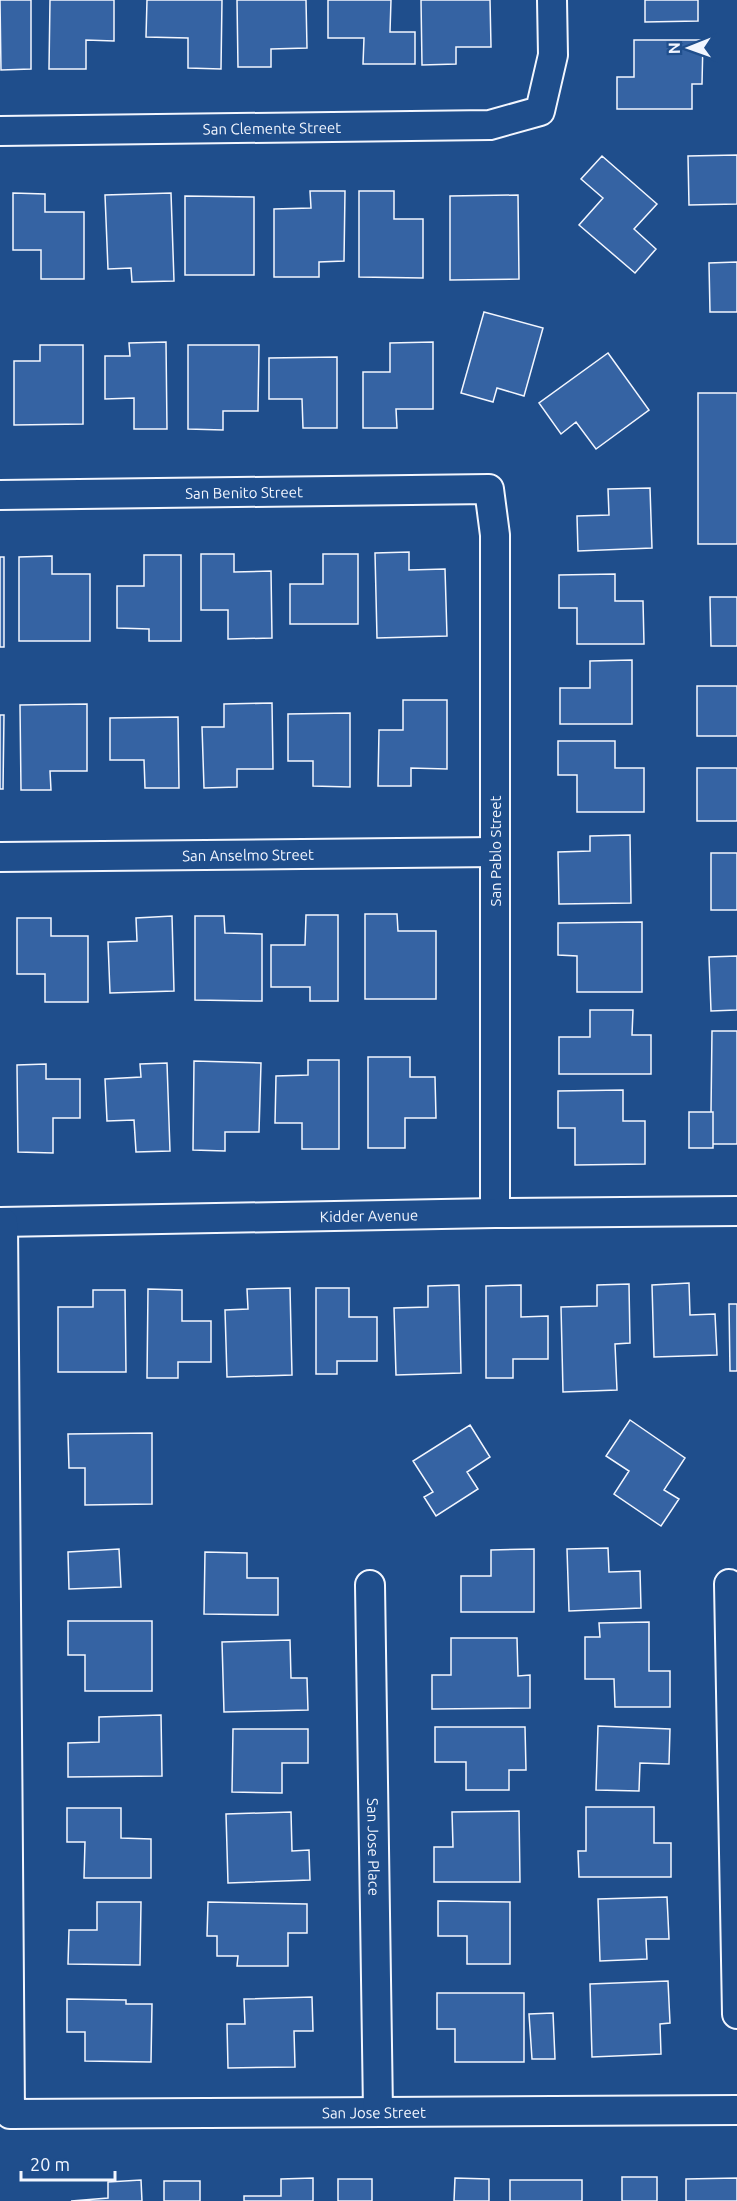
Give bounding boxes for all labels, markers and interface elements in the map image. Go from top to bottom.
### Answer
north arrow [659,18,719,78]
text: N [665,42,683,54]
street label: San Clemente Street [203,118,341,137]
street label: San Benito Street [185,483,303,501]
street label: San Pablo Street [487,795,504,906]
street label: San Anselmo Street [182,845,314,864]
street label: Kidder Avenue [319,1206,418,1225]
street label: San Jose Place [365,1798,383,1896]
street label: San Jose Street [322,2103,426,2121]
scale bar [21,2144,116,2182]
text: 20 m [30,2154,70,2174]

